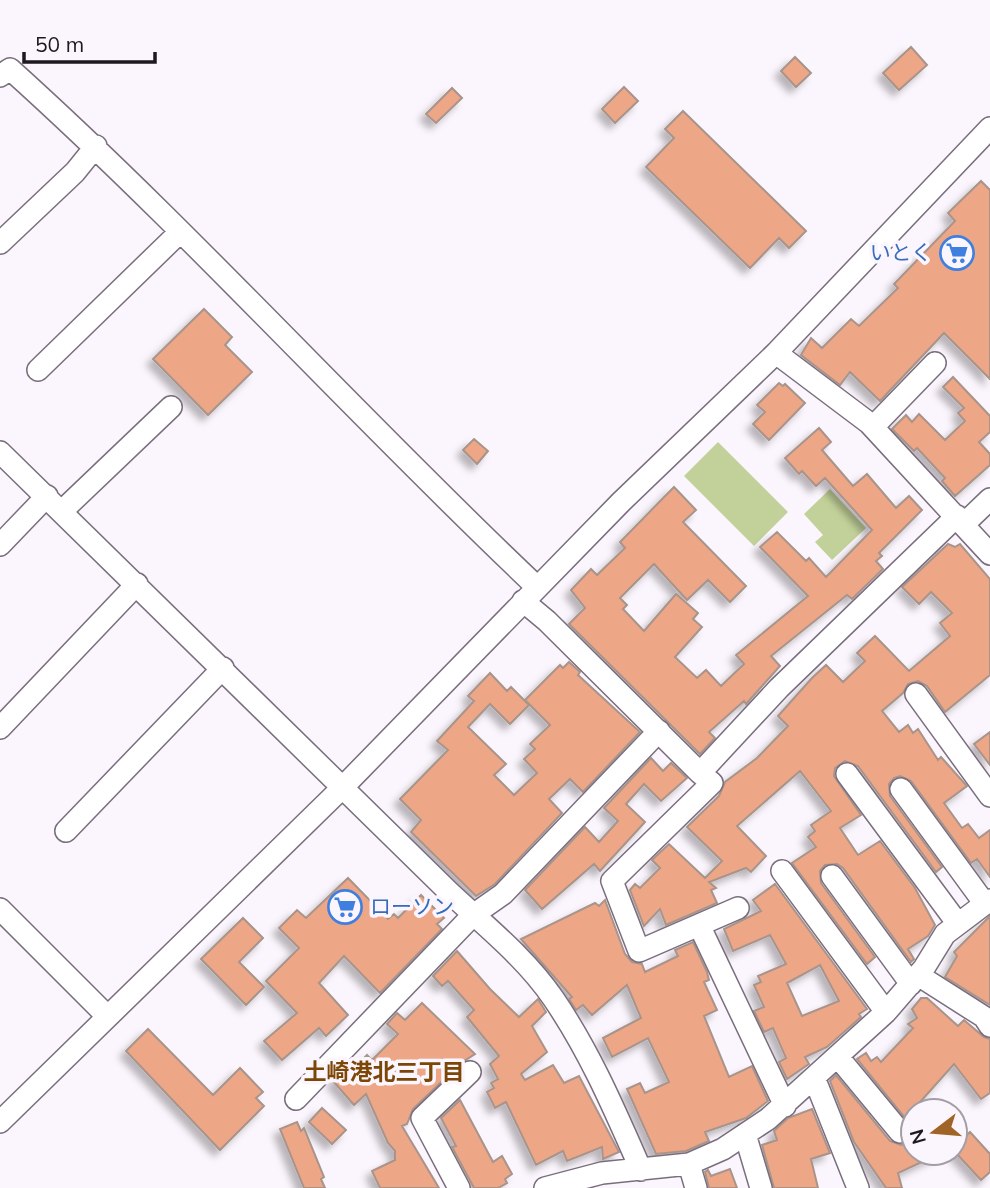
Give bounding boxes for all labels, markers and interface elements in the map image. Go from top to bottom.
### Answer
scale bar [24,21,156,65]
text: 50 m [35,31,84,57]
supermarket icon: いとく [938,234,976,272]
place label: いとく [870,239,932,265]
supermarket icon: ローソン [326,888,364,926]
place label: ローソン [370,893,454,919]
district label: 土崎港北三丁目 [304,1057,465,1086]
north arrow [899,1097,969,1167]
text: N [904,1126,931,1147]

